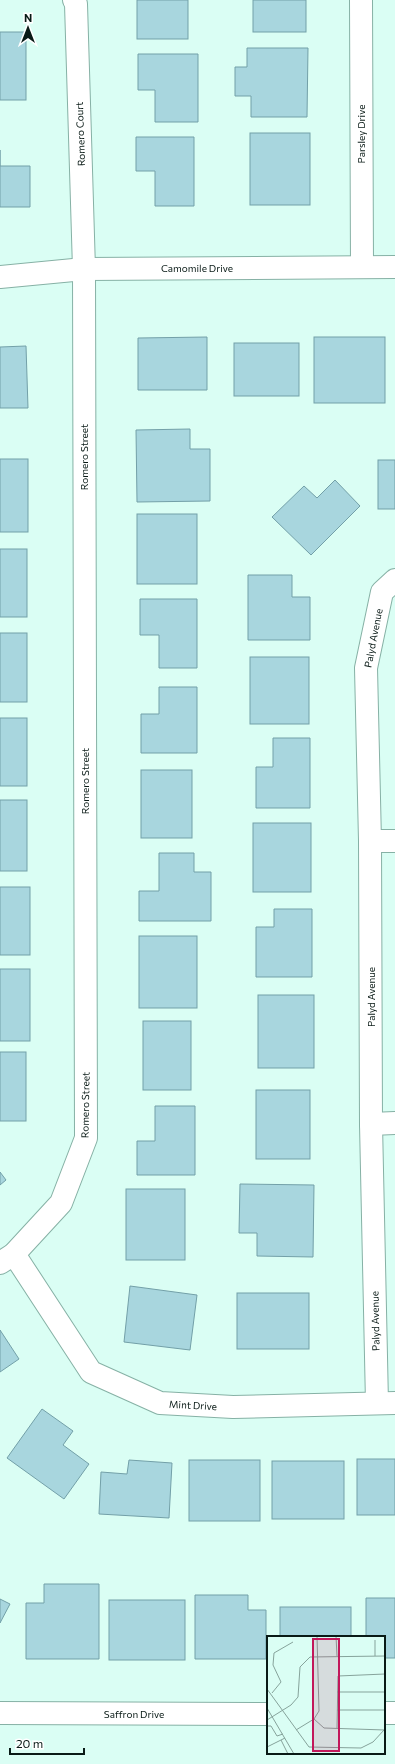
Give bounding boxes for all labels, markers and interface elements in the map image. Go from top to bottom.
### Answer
north arrow [8,8,48,48]
text: N [24,11,32,24]
street label: Romero Court [73,102,87,166]
street label: Parsley Drive [355,105,367,163]
street label: Camomile Drive [161,262,233,274]
street label: Romero Street [78,424,90,490]
street label: Palyd Avenue [361,607,385,669]
street label: Romero Street [79,748,91,814]
street label: Palyd Avenue [365,967,377,1027]
street label: Romero Street [78,1072,92,1138]
street label: Palyd Avenue [368,1291,382,1351]
street label: Mint Drive [169,1398,217,1412]
inset map [267,1636,385,1754]
street label: Saffron Drive [104,1708,164,1720]
scale bar [10,1730,84,1756]
text: 20 m [16,1736,43,1750]

